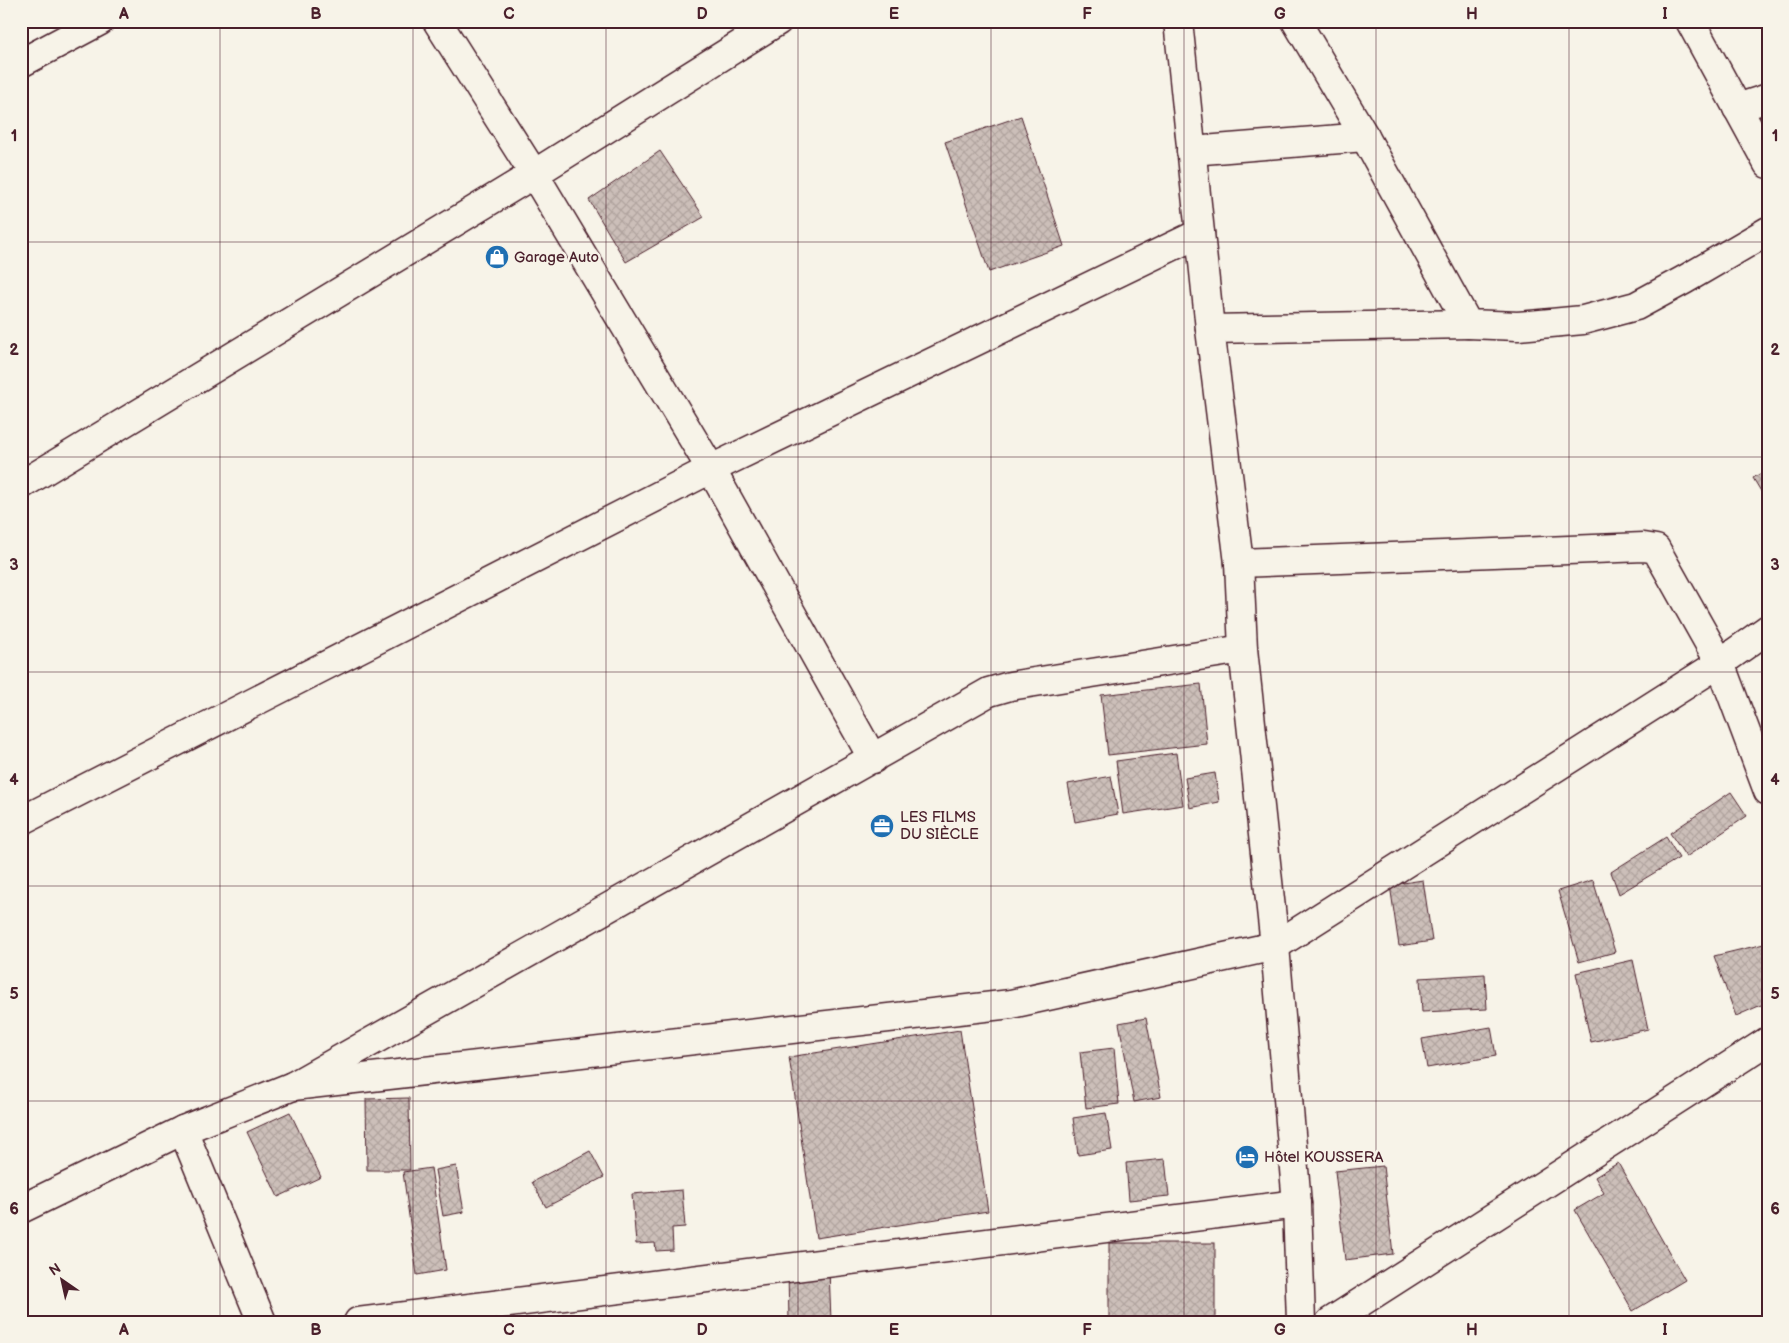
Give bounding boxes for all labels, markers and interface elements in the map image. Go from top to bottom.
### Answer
text: A [118,5,129,24]
text: B [310,5,322,24]
text: C [503,5,515,24]
text: D [696,5,708,24]
text: E [889,5,899,24]
text: F [1082,5,1092,24]
text: G [1274,5,1286,24]
text: H [1466,5,1478,24]
text: I [1662,5,1668,24]
text: 1 [11,127,17,146]
text: 1 [1772,127,1778,146]
shop icon: Garage Auto [484,244,510,270]
place label: Garage Auto [514,248,599,267]
text: 2 [9,341,19,360]
text: 2 [1770,341,1780,360]
text: 3 [9,556,19,575]
text: 3 [1770,556,1780,575]
text: 4 [9,771,19,790]
text: 4 [1770,771,1780,790]
place label: LES FILMS DU SIÈCLE [900,808,979,844]
office icon: LES FILMS DU SIÈCLE [869,813,895,839]
text: 5 [9,985,19,1004]
text: 5 [1770,985,1780,1004]
hotel icon: Hôtel KOUSSERA [1234,1144,1260,1170]
place label: Hôtel KOUSSERA [1264,1148,1384,1167]
text: 6 [9,1200,19,1219]
text: 6 [1770,1200,1780,1219]
north arrow [38,1256,88,1306]
text: N [46,1260,64,1280]
text: A [118,1321,129,1340]
text: B [310,1321,322,1340]
text: C [503,1321,515,1340]
text: D [696,1321,708,1340]
text: E [889,1321,899,1340]
text: F [1082,1321,1092,1340]
text: G [1274,1321,1286,1340]
text: H [1466,1321,1478,1340]
text: I [1662,1321,1668,1340]

